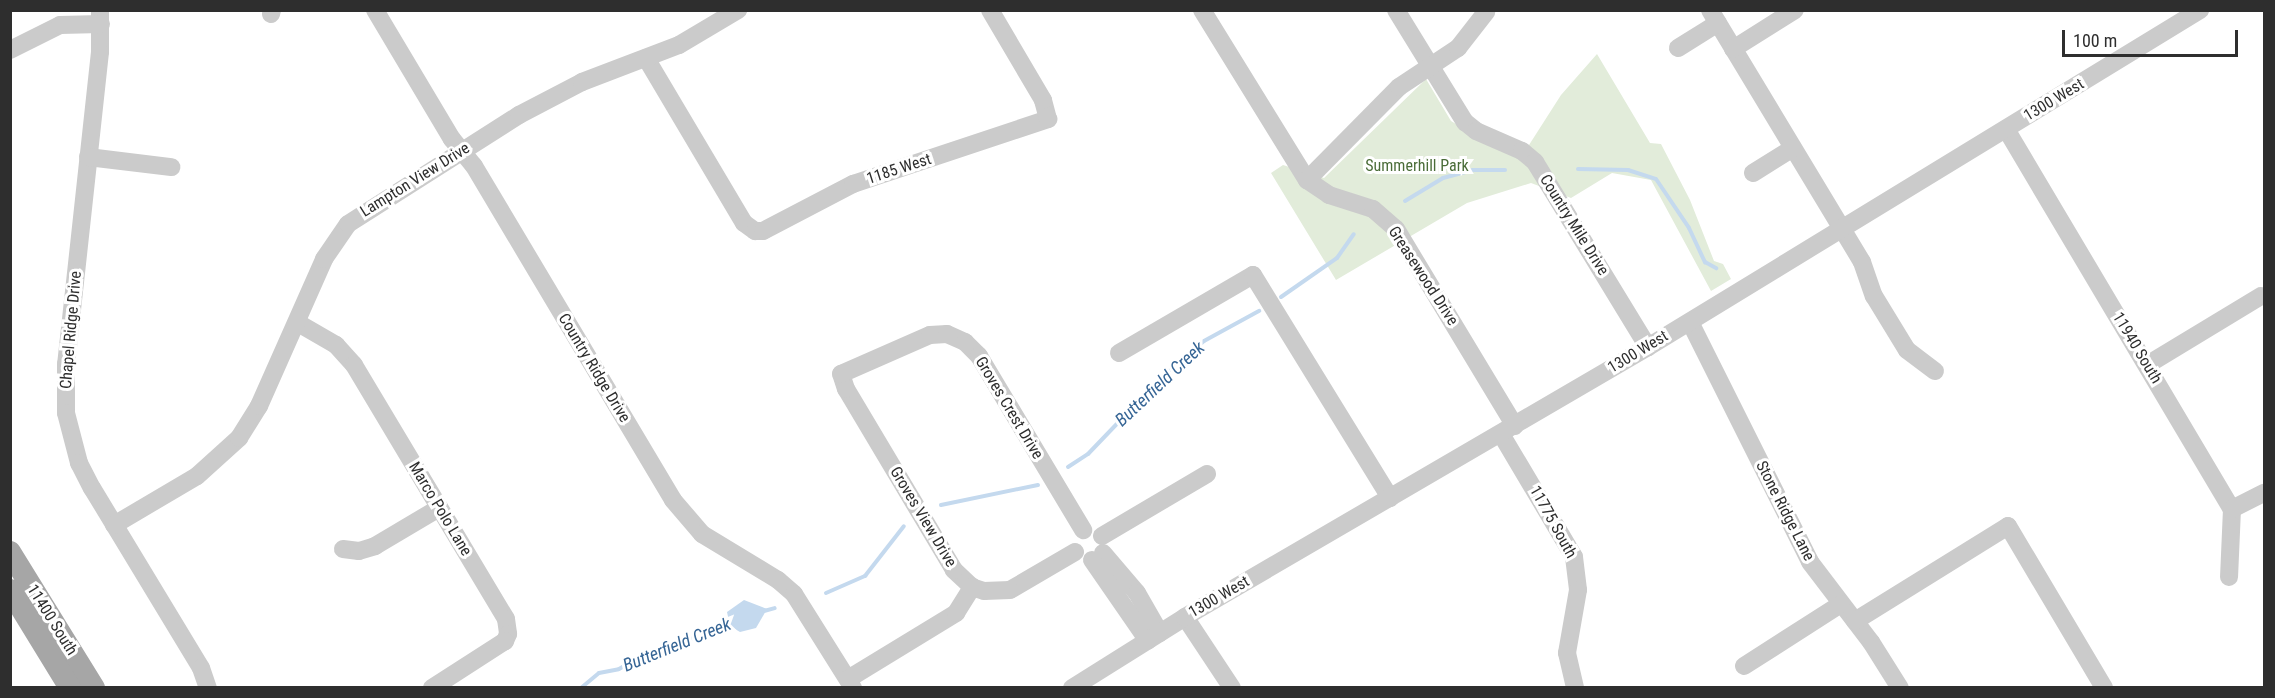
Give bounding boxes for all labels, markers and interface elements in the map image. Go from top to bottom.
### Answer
scale bar [2065,18,2240,56]
text: 100 m [2073,30,2117,51]
street label: 1300 West [2020,75,2088,125]
street label: Lampton View Drive [357,139,473,221]
street label: 1185 West [864,150,934,188]
park label: Summerhill Park [1365,156,1469,176]
street label: Country Mile Drive [1535,171,1613,279]
street label: Greasewood Drive [1384,223,1462,329]
street label: Chapel Ridge Drive [56,270,86,390]
street label: 11940 South [2108,309,2166,387]
street label: Country Ridge Drive [554,310,634,426]
street label: 1300 West [1604,327,1672,377]
water label: Butterfield Creek [1111,337,1209,431]
street label: Groves Crest Drive [971,353,1047,463]
street label: Stone Ridge Lane [1752,458,1818,564]
street label: Marco Polo Lane [404,459,476,559]
street label: Groves View Drive [886,463,960,571]
street label: 11775 South [1525,482,1581,562]
street label: 1300 West [1185,572,1253,622]
street label: 11400 South [23,581,81,659]
water label: Butterfield Creek [620,614,734,676]

